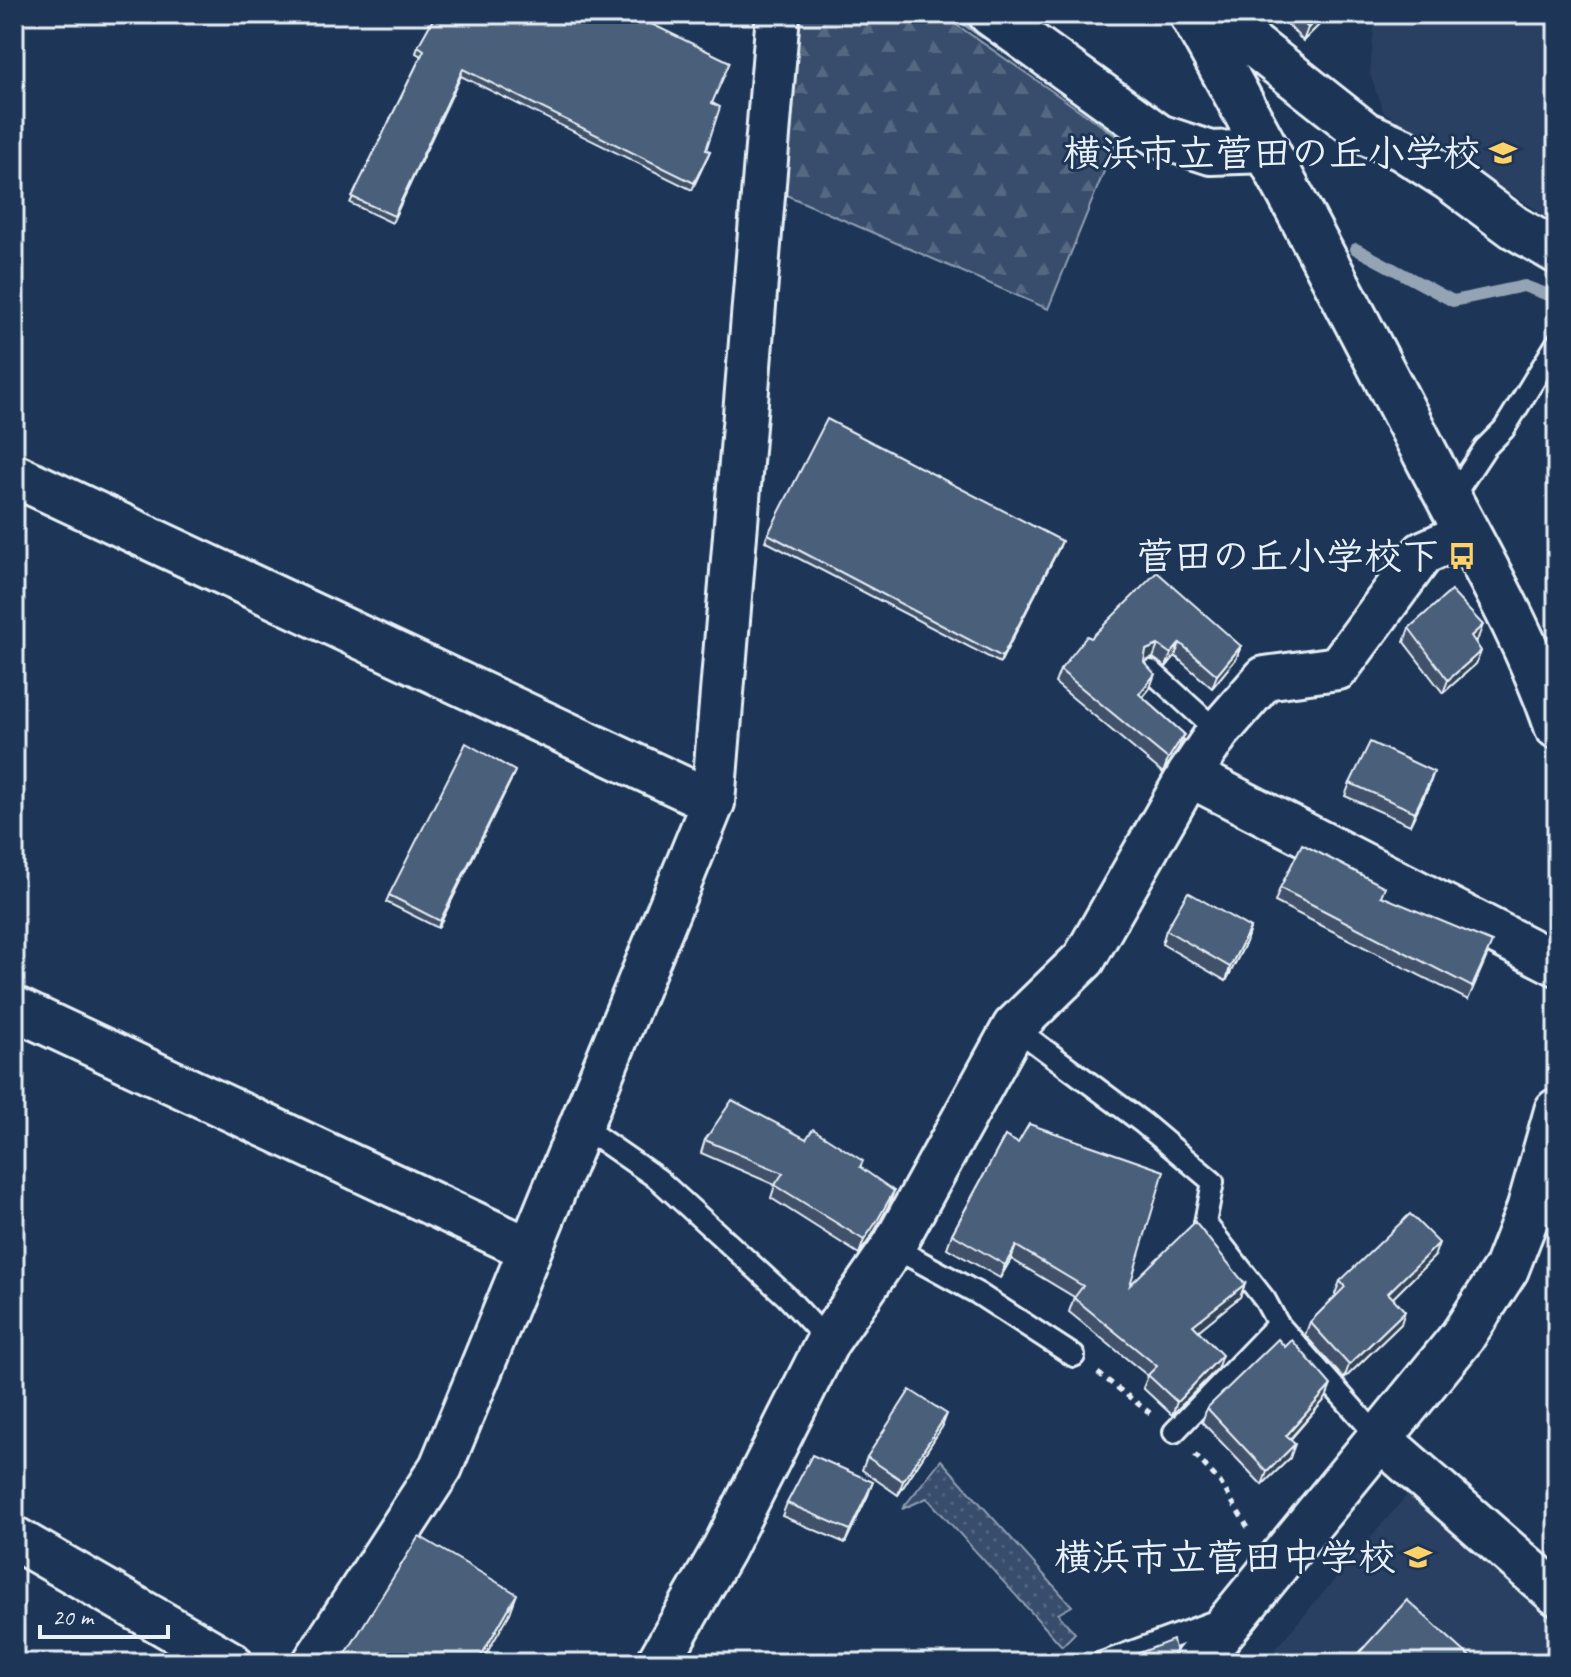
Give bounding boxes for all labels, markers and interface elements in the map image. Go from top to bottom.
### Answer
place label: 横浜市立菅田の丘小学校 [1063,130,1481,177]
school or university icon: 横浜市立菅田の丘小学校 [1488,138,1518,168]
place label: 菅田の丘小学校下 [1136,533,1440,580]
bus stop icon: 菅田の丘小学校下 [1447,541,1477,571]
place label: 横浜市立菅田中学校 [1054,1534,1396,1581]
school or university icon: 横浜市立菅田中学校 [1403,1542,1433,1572]
scale bar [40,1589,168,1639]
text: 20 m [52,1602,95,1632]

